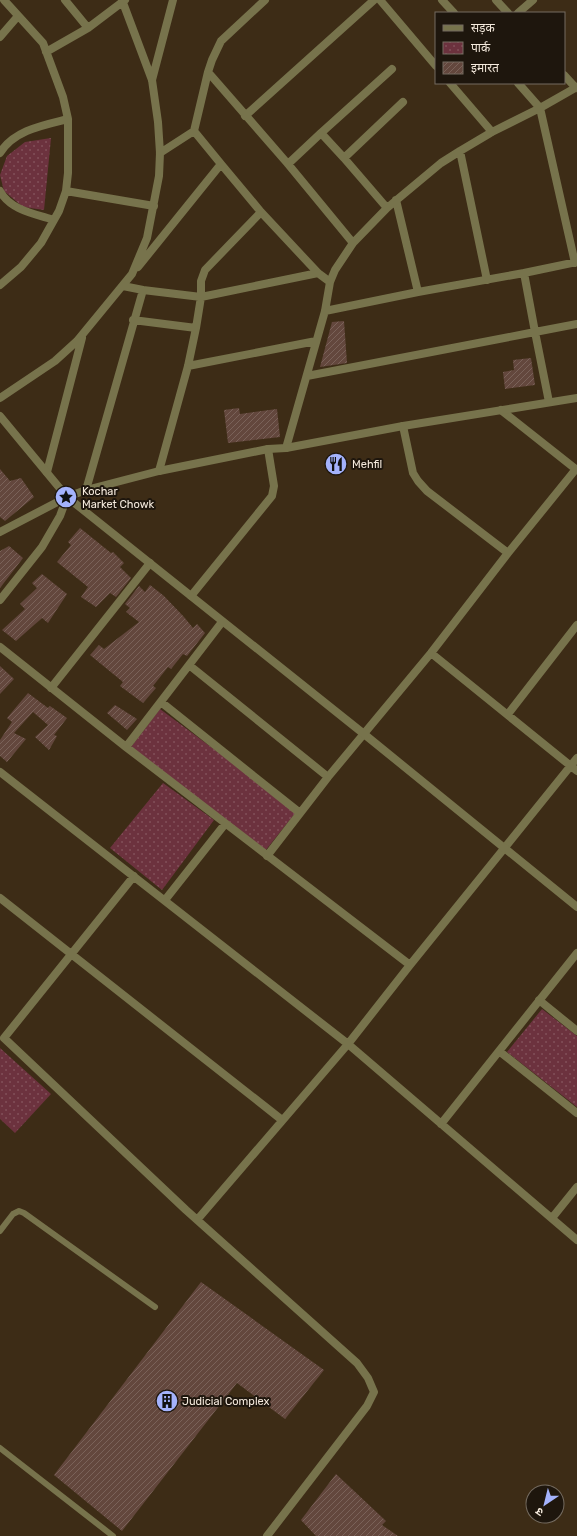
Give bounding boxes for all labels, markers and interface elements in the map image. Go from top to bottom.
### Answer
legend [435,12,565,84]
text: सड़क [471,21,496,35]
text: पार्क [471,41,491,55]
text: इमारत [471,61,500,75]
restaurant icon: Mehfil [323,451,349,477]
place label: Mehfil [352,458,382,471]
place icon: Kochar Market Chowk [53,484,79,510]
place label: Kochar Market Chowk [82,485,155,511]
building icon: Judicial Complex [154,1388,180,1414]
place label: Judicial Complex [182,1395,270,1408]
north arrow [525,1484,565,1524]
text: उ [533,1504,546,1519]

